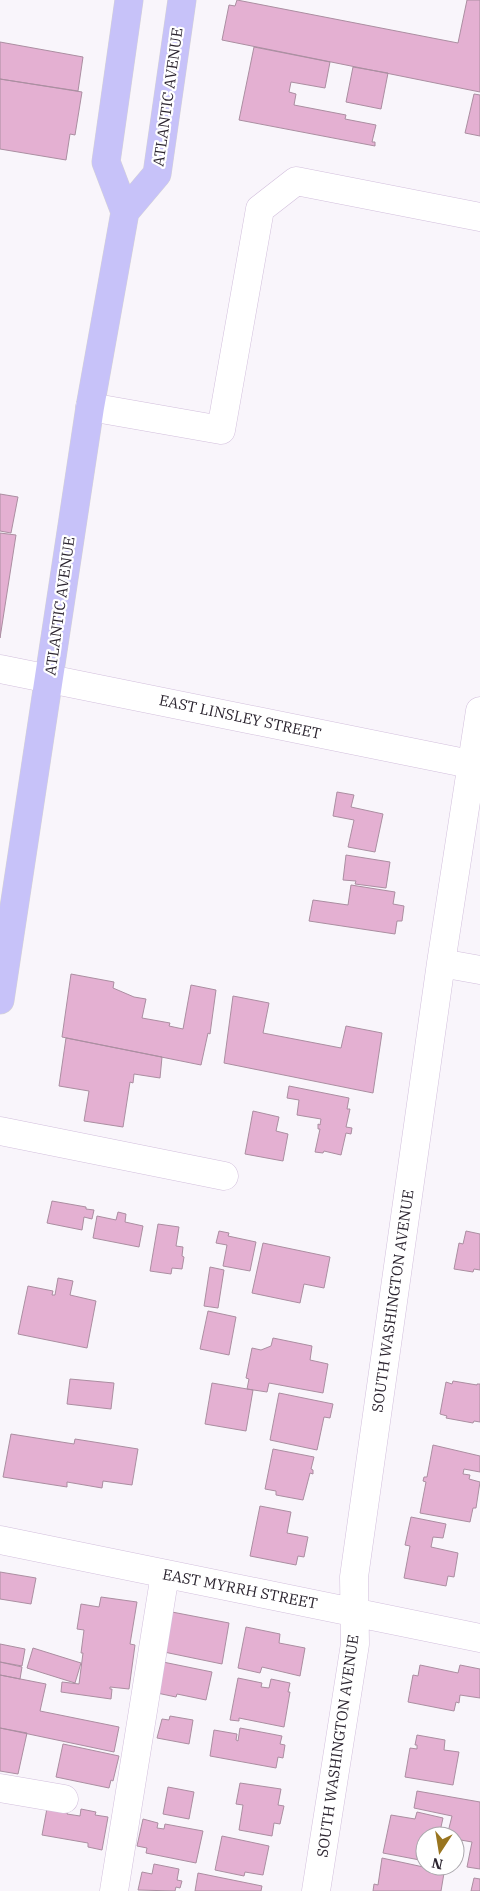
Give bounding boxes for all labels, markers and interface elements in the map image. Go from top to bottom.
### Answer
street label: ATLANTIC AVENUE [148,26,187,168]
street label: ATLANTIC AVENUE [40,535,79,677]
street label: EAST LINSLEY STREET [157,690,323,743]
street label: SOUTH WASHINGTON AVENUE [367,1188,418,1414]
street label: EAST MYRRH STREET [161,1564,319,1613]
street label: SOUTH WASHINGTON AVENUE [312,1633,363,1859]
north arrow [415,1826,465,1876]
text: N [430,1854,445,1874]

